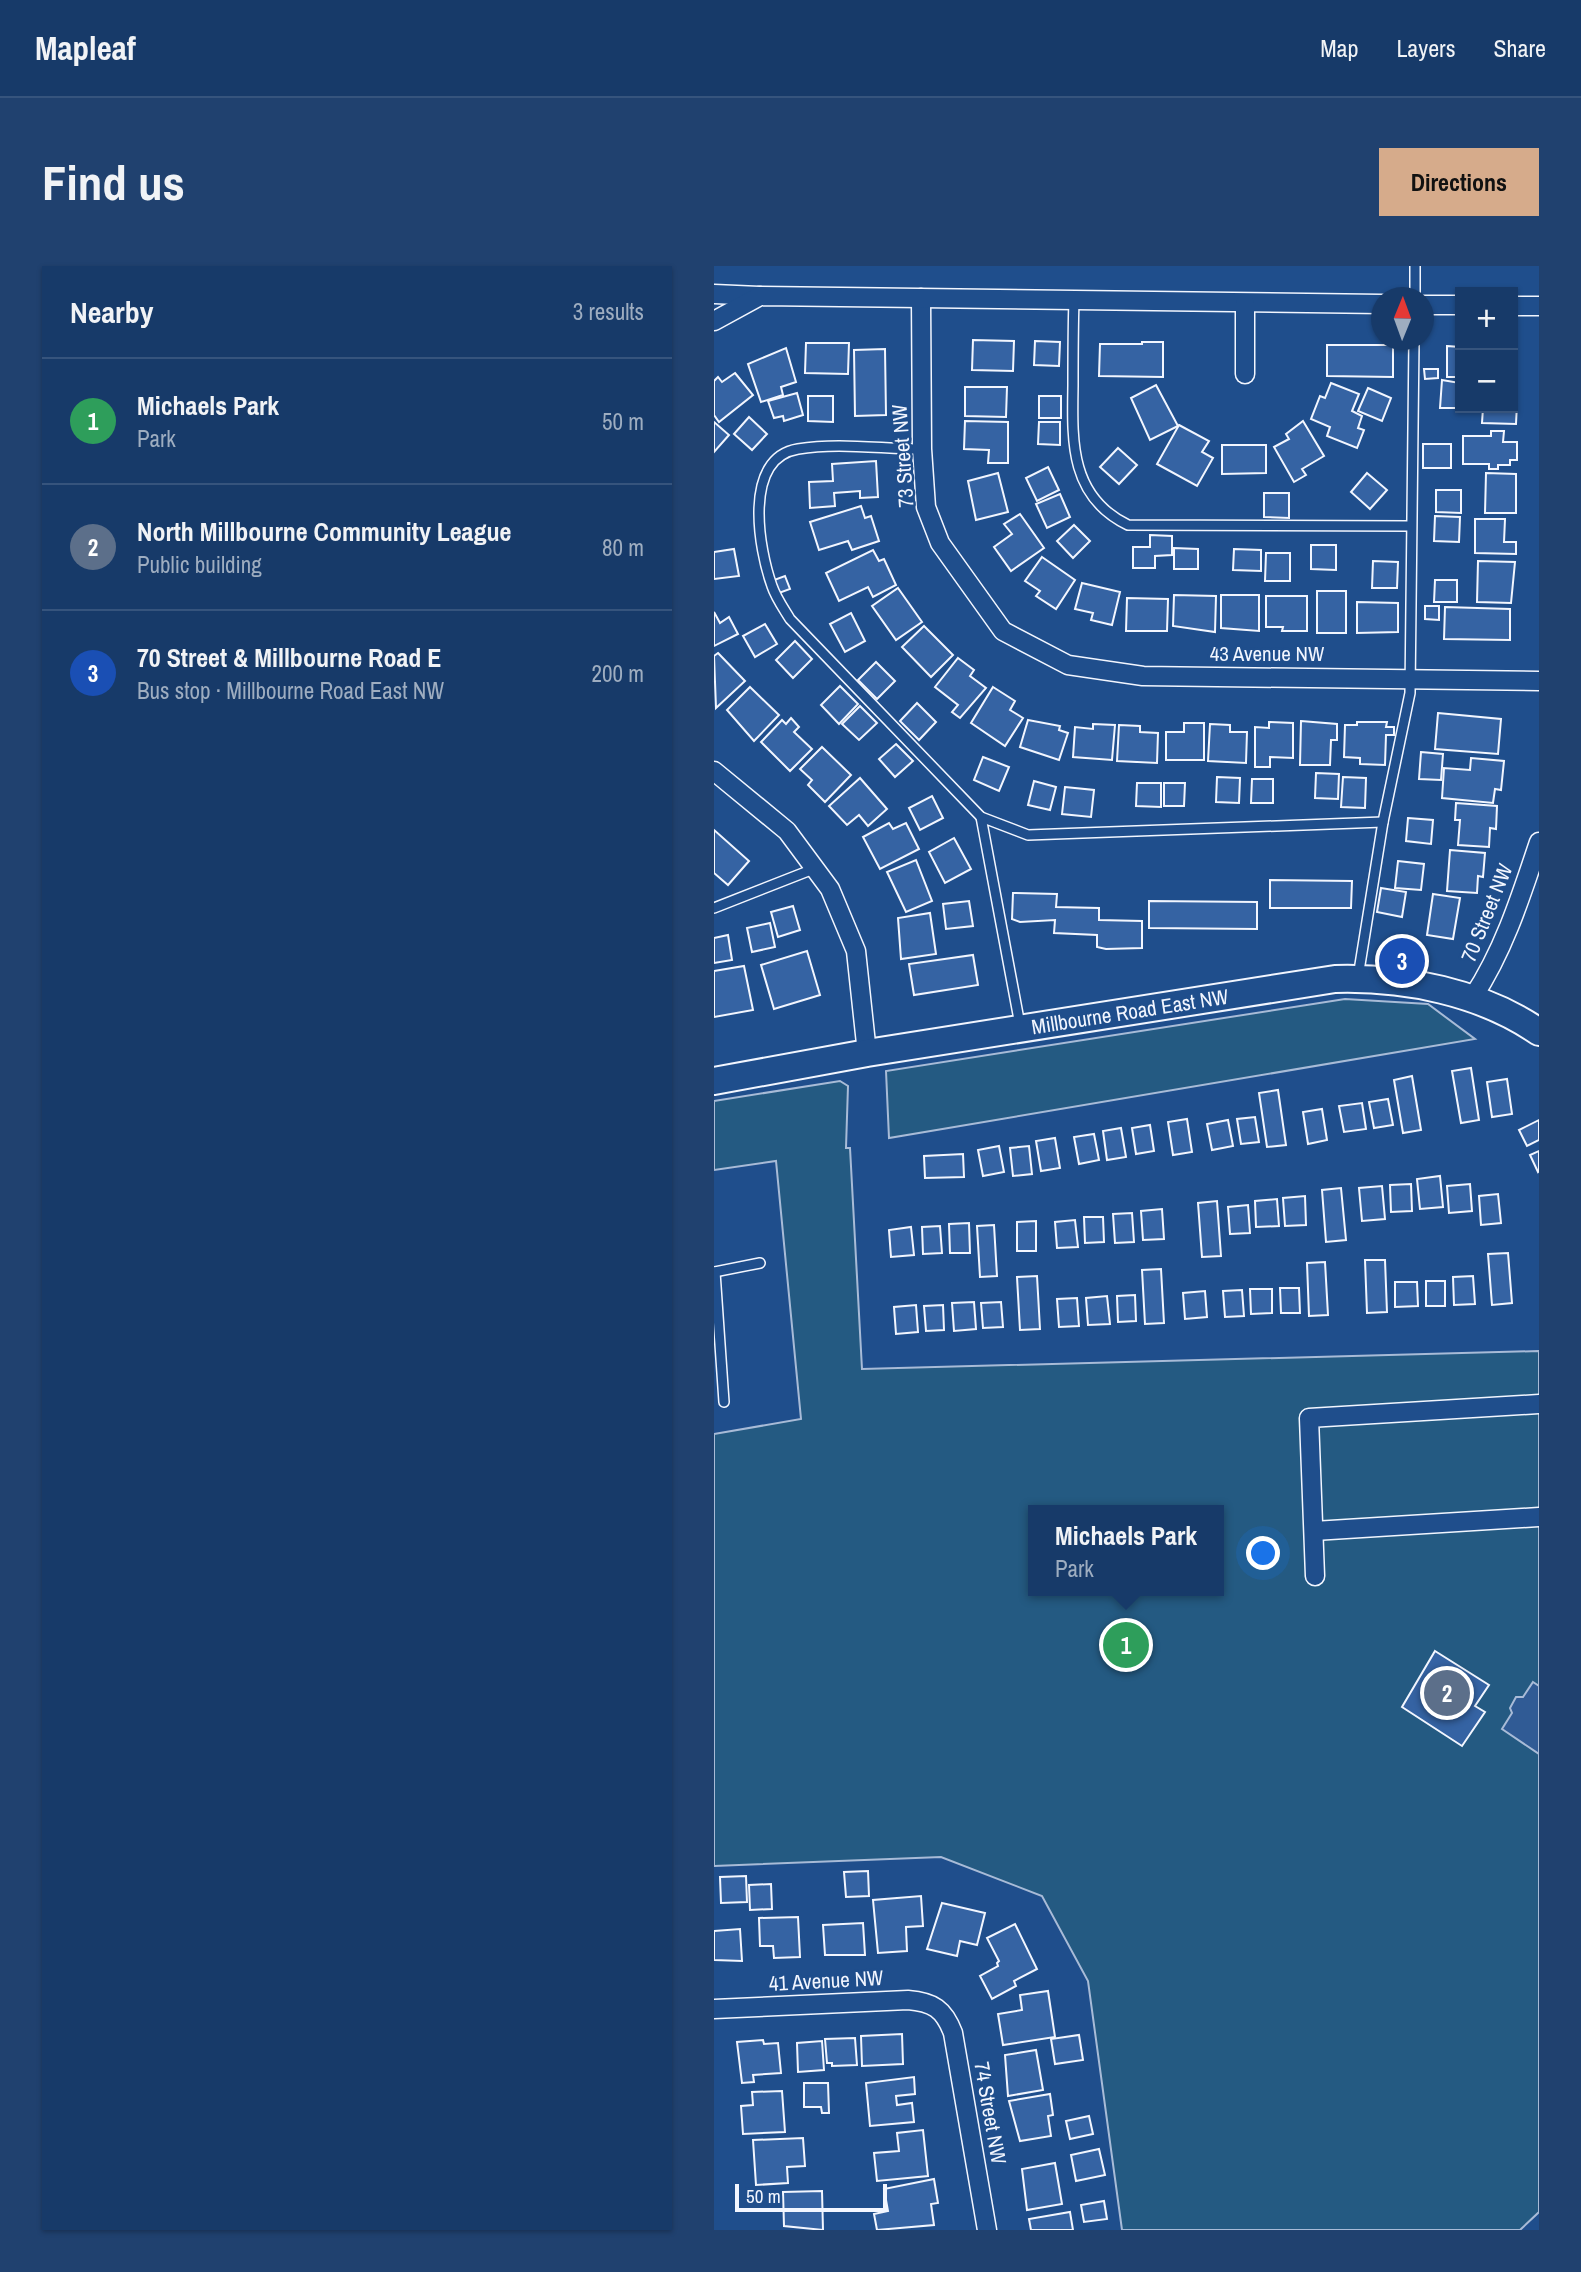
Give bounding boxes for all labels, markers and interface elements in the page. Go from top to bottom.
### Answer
text: Mapleaf [35,26,136,70]
text: Map [1320,32,1358,64]
text: Layers [1396,32,1455,64]
text: Share [1493,32,1546,64]
button: Directions [1379,148,1539,216]
text: Find us [42,149,185,215]
north arrow [1371,287,1434,350]
map controls [1455,287,1518,413]
button: + [1455,287,1518,350]
text: Nearby [70,292,153,332]
text: 3 results [573,296,644,327]
button: − [1455,350,1518,413]
text: Michaels Park [137,388,279,423]
street label: 73 Street NW [884,403,921,509]
text: 1 [88,406,98,437]
text: 50 m [602,406,644,437]
text: Park [137,423,176,454]
text: North Millbourne Community League [137,514,511,549]
text: 2 [88,532,98,563]
text: 80 m [602,532,644,563]
text: Public building [137,549,262,580]
street label: 43 Avenue NW [1210,639,1325,668]
text: 70 Street & Millbourne Road E [137,640,442,675]
text: 3 [88,658,98,689]
text: 200 m [592,658,644,689]
text: Bus stop · Millbourne Road East NW [137,675,444,706]
street label: 70 Street NW [1454,859,1520,966]
pin: 3 [1379,935,1425,987]
street label: Millbourne Road East NW [1029,981,1231,1041]
popup [1028,1505,1224,1596]
text: Michaels Park [1055,1518,1197,1553]
your location [1246,1536,1280,1570]
text: Park [1055,1553,1094,1584]
pin: 1 [1103,1619,1149,1671]
pin: 2 [1424,1667,1470,1719]
street label: 41 Avenue NW [768,1963,885,1998]
street label: 74 Street NW [967,2059,1014,2167]
scale bar [735,2181,887,2213]
text: 50 m [746,2183,781,2209]

